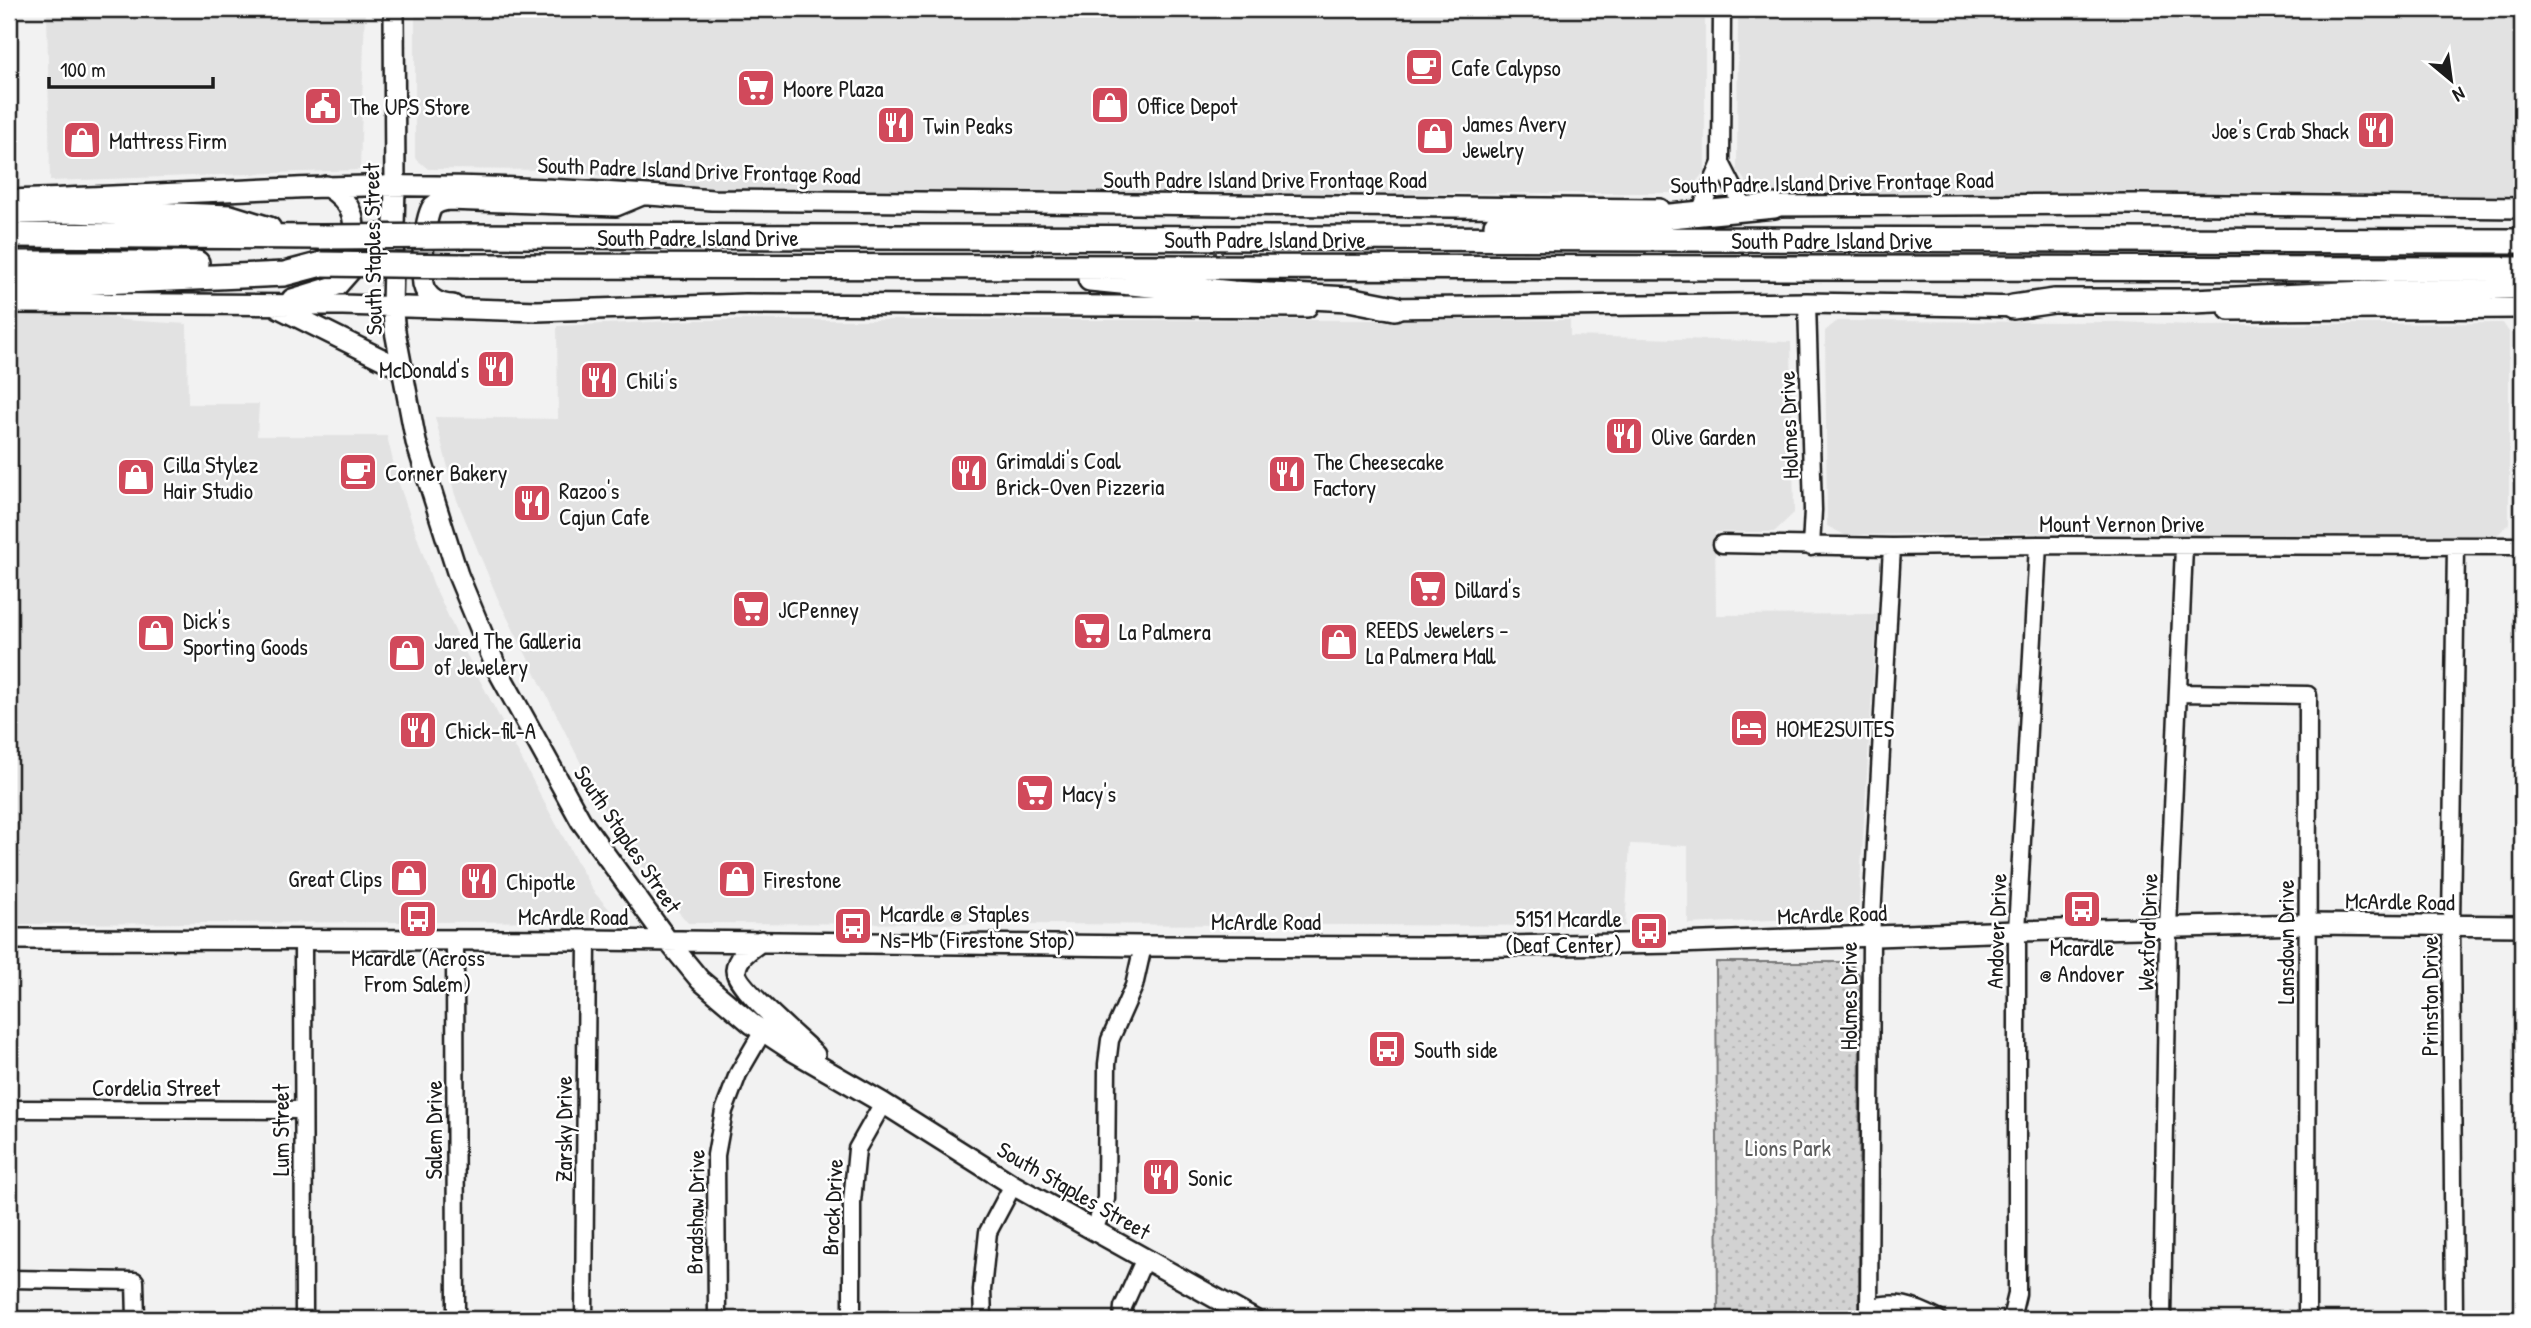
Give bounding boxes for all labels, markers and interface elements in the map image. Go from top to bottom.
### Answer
scale bar [49,46,214,90]
cafe icon: Cafe Calypso [1403,46,1445,88]
north arrow [2416,46,2486,116]
place label: Cafe Calypso [1451,52,1561,83]
text: 100 m [60,55,106,84]
supermarket icon: Moore Plaza [735,67,777,109]
place label: Moore Plaza [783,73,884,104]
text: N [2449,81,2470,109]
shop icon: Office Depot [1089,84,1131,126]
public building icon: The UPS Store [302,85,344,127]
place label: Office Depot [1137,90,1239,121]
place label: The UPS Store [350,91,470,122]
restaurant icon: Twin Peaks [875,104,917,146]
place label: James Avery Jewelry [1462,108,1567,165]
restaurant icon: Joe's Crab Shack [2355,109,2397,151]
place label: Twin Peaks [923,110,1013,141]
shop icon: James Avery Jewelry [1414,115,1456,157]
place label: Joe's Crab Shack [2211,115,2349,146]
shop icon: Mattress Firm [61,119,103,161]
place label: Mattress Firm [109,125,227,156]
street label: South Padre Island Drive Frontage Road [537,149,861,191]
street label: South Staples Street [355,162,389,335]
street label: South Padre Island Drive Frontage Road [1103,164,1427,195]
street label: South Padre Island Drive Frontage Road [1670,164,1994,200]
street label: South Padre Island Drive [597,222,799,253]
street label: South Padre Island Drive [1164,224,1366,255]
street label: South Padre Island Drive [1731,225,1933,256]
restaurant icon: McDonald's [475,348,517,390]
place label: McDonald's [379,354,469,385]
restaurant icon: Chili's [578,359,620,401]
place label: Chili's [626,365,677,396]
street label: Holmes Drive [1771,370,1805,480]
restaurant icon: Olive Garden [1603,415,1645,457]
place label: Olive Garden [1651,421,1756,452]
place label: Grimaldi's Coal Brick-Oven Pizzeria [996,445,1164,502]
place label: The Cheesecake Factory [1313,446,1444,503]
place label: Cilla Stylez Hair Studio [163,449,258,506]
cafe icon: Corner Bakery [337,451,379,493]
restaurant icon: Grimaldi's Coal Brick-Oven Pizzeria [948,452,990,494]
restaurant icon: The Cheesecake Factory [1266,453,1308,495]
shop icon: Cilla Stylez Hair Studio [115,456,157,498]
place label: Corner Bakery [385,457,508,488]
place label: Razoo's Cajun Cafe [559,475,650,532]
restaurant icon: Razoo's Cajun Cafe [511,482,553,524]
street label: Mount Vernon Drive [2039,508,2205,539]
supermarket icon: Dillard's [1407,568,1449,610]
place label: Dillard's [1455,574,1521,605]
supermarket icon: JCPenney [730,588,772,630]
place label: JCPenney [778,594,859,625]
place label: Dick's Sporting Goods [183,605,308,662]
supermarket icon: La Palmera [1071,610,1113,652]
shop icon: Dick's Sporting Goods [135,612,177,654]
place label: REEDS Jewelers - La Palmera Mall [1366,614,1509,671]
place label: La Palmera [1119,616,1211,647]
shop icon: REEDS Jewelers - La Palmera Mall [1318,621,1360,663]
place label: Jared The Galleria of Jewelery [434,625,581,682]
shop icon: Jared The Galleria of Jewelery [386,632,428,674]
hotel icon: HOME2SUITES [1728,707,1770,749]
restaurant icon: Chick-fil-A [397,709,439,751]
place label: HOME2SUITES [1776,713,1895,744]
place label: Chick-fil-A [445,715,536,746]
street label: South Staples Street [567,759,690,920]
supermarket icon: Macy's [1014,772,1056,814]
place label: Macy's [1062,778,1116,809]
shop icon: Great Clips [388,857,430,899]
shop icon: Firestone [716,858,758,900]
restaurant icon: Chipotle [458,860,500,902]
place label: Great Clips [288,863,382,894]
place label: Firestone [763,864,841,895]
place label: Chipotle [506,866,576,897]
street label: Andover Drive [1978,873,2014,989]
street label: Wexford Drive [2129,873,2165,991]
street label: Lansdown Drive [2270,880,2301,1004]
street label: McArdle Road [2345,885,2455,917]
bus stop icon: Mcardle @ Andover [2061,888,2103,930]
street label: McArdle Road [1777,897,1887,931]
bus stop icon: Mcardle (Across From Salem) [397,898,439,940]
place label: Mcardle @ Staples Ns-Mb (Firestone Stop) [880,898,1075,955]
street label: McArdle Road [518,901,628,932]
place label: 5151 Mcardle (Deaf Center) [1505,903,1622,960]
bus stop icon: Mcardle @ Staples Ns-Mb (Firestone Stop) [832,905,874,947]
street label: McArdle Road [1211,906,1321,937]
bus stop icon: 5151 Mcardle (Deaf Center) [1628,910,1670,952]
place label: Mcardle @ Andover [2039,932,2125,989]
street label: Prinston Drive [2414,936,2445,1056]
place label: Mcardle (Across From Salem) [351,942,485,999]
street label: Holmes Drive [1833,942,1864,1050]
bus stop icon: South side [1366,1028,1408,1070]
place label: South side [1414,1034,1498,1065]
street label: Cordelia Street [92,1072,221,1103]
street label: Zarsky Drive [548,1076,579,1182]
street label: Salem Drive [418,1080,449,1180]
street label: Lum Street [265,1083,296,1176]
park label: Lions Park [1745,1132,1831,1163]
street label: South Staples Street [992,1134,1157,1247]
street label: Bradshaw Drive [678,1149,712,1275]
restaurant icon: Sonic [1140,1156,1182,1198]
street label: Brock Drive [814,1158,850,1256]
place label: Sonic [1188,1162,1232,1193]

